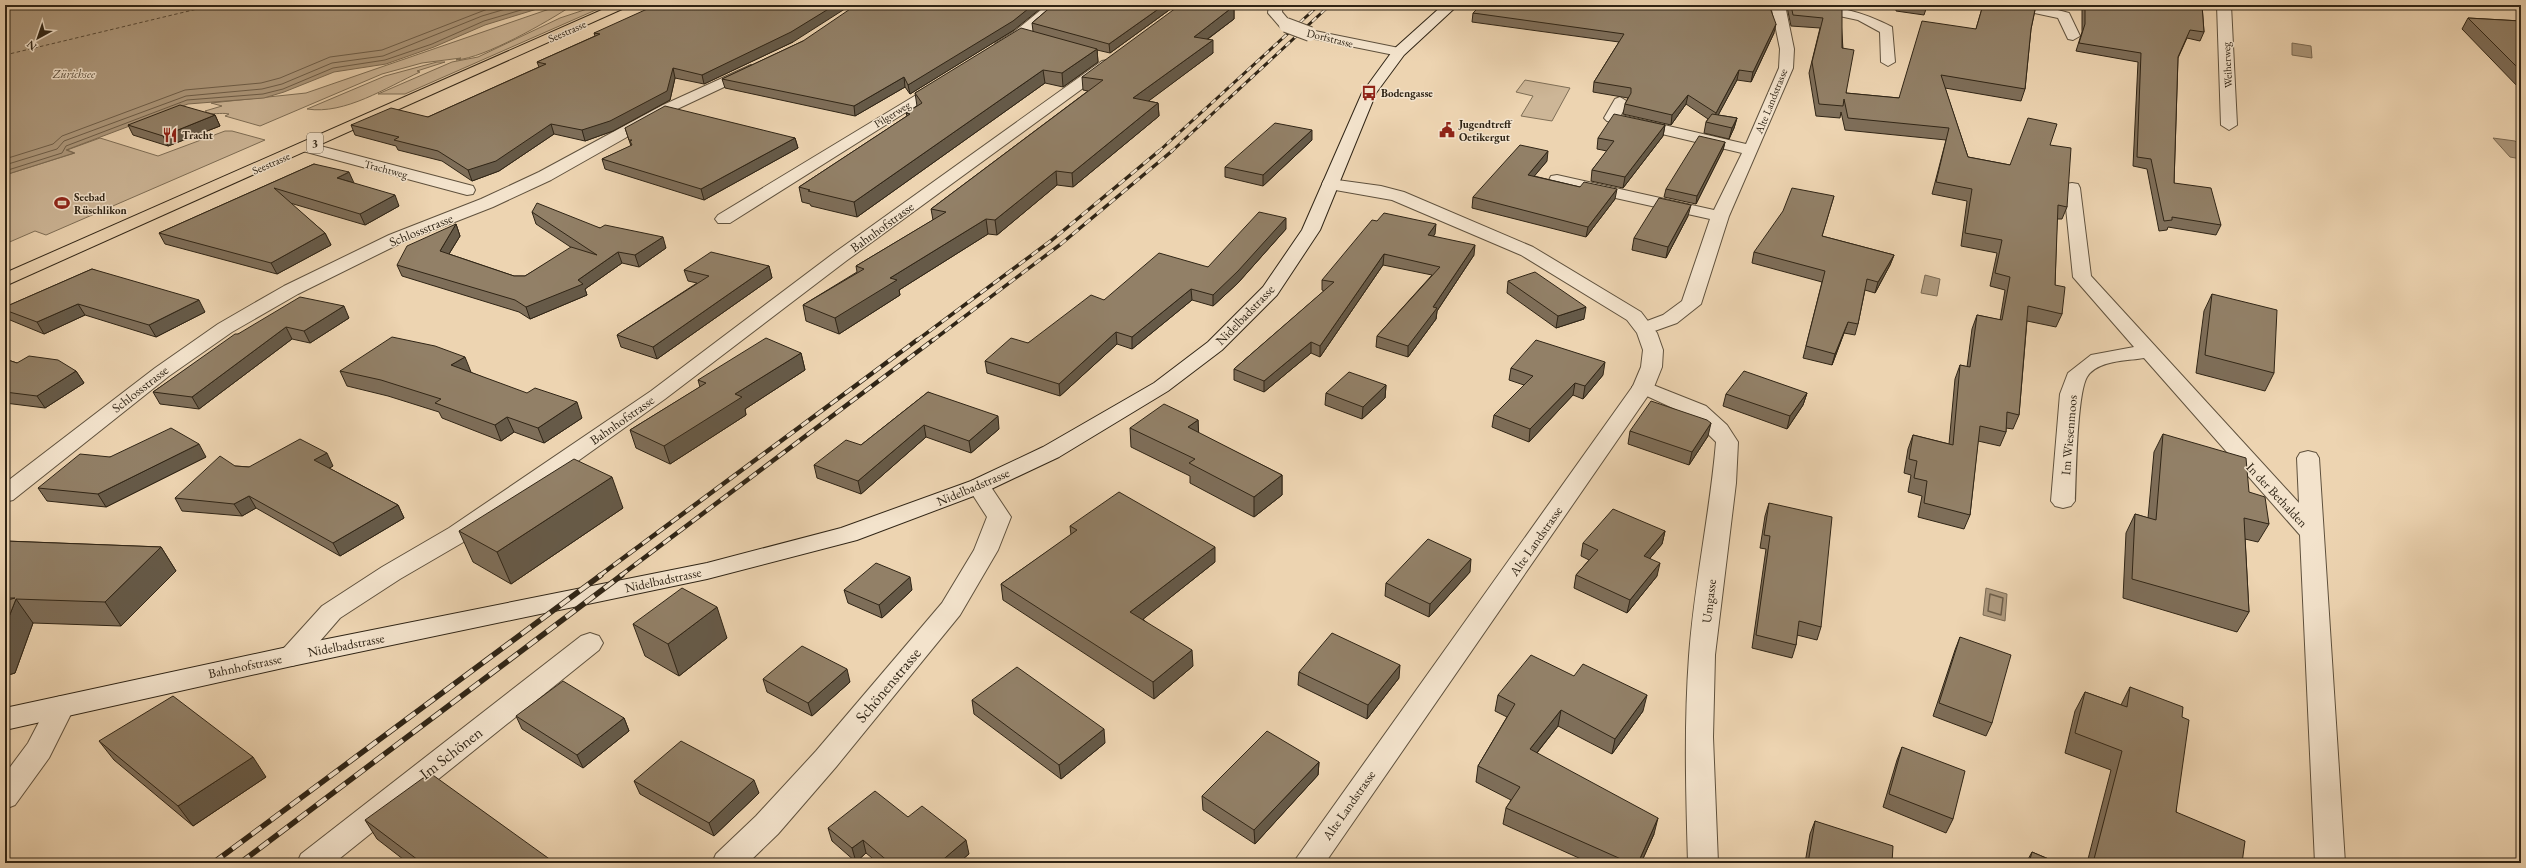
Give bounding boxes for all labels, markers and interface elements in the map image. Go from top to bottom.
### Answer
street label: Seestrasse [546,16,589,46]
north arrow [18,18,58,58]
street label: Dorfstrasse [1305,25,1355,51]
text: N [24,37,39,54]
street label: Weiherweg [2219,41,2235,88]
water label: Zürichsee [52,66,96,82]
street label: Alte Landstrasse [1751,66,1791,136]
bus stop icon: Bodengasse [1360,84,1378,102]
place label: Bodengasse [1381,86,1433,100]
street label: Pilgerweg [871,97,913,131]
place label: Jugendtreff Oetikergut [1458,117,1513,144]
public building icon: Jugendtreff Oetikergut [1438,121,1456,139]
restaurant icon: Tracht [161,126,179,144]
place label: Tracht [182,128,214,142]
road number: 3 [307,133,323,153]
street label: Seestrasse [250,148,293,178]
street label: Trachtweg [363,157,409,182]
place label: Seebad Rüschlikon [74,190,127,217]
sports icon: Seebad Rüschlikon [53,194,71,212]
street label: Bahnhofstrasse [847,198,917,256]
street label: Schlossstrasse [387,210,455,250]
street label: Nidelbadstrasse [1212,281,1278,349]
street label: Schlossstrasse [108,362,172,416]
street label: Bahnhofstrasse [586,392,658,448]
street label: Im Wiesenmoos [2057,394,2081,476]
street label: In der Bethalden [2243,459,2312,531]
street label: Nidelbadstrasse [934,464,1012,510]
street label: Alte Landstrasse [1505,503,1566,580]
street label: Nidelbadstrasse [623,564,703,596]
street label: Umgasse [1698,578,1720,624]
street label: Nidelbadstrasse [306,629,386,661]
street label: Schönenstrasse [850,643,926,727]
street label: Bahnhofstrasse [207,650,283,682]
street label: Im Schönen [415,722,487,784]
street label: Alte Landstrasse [1318,767,1379,844]

